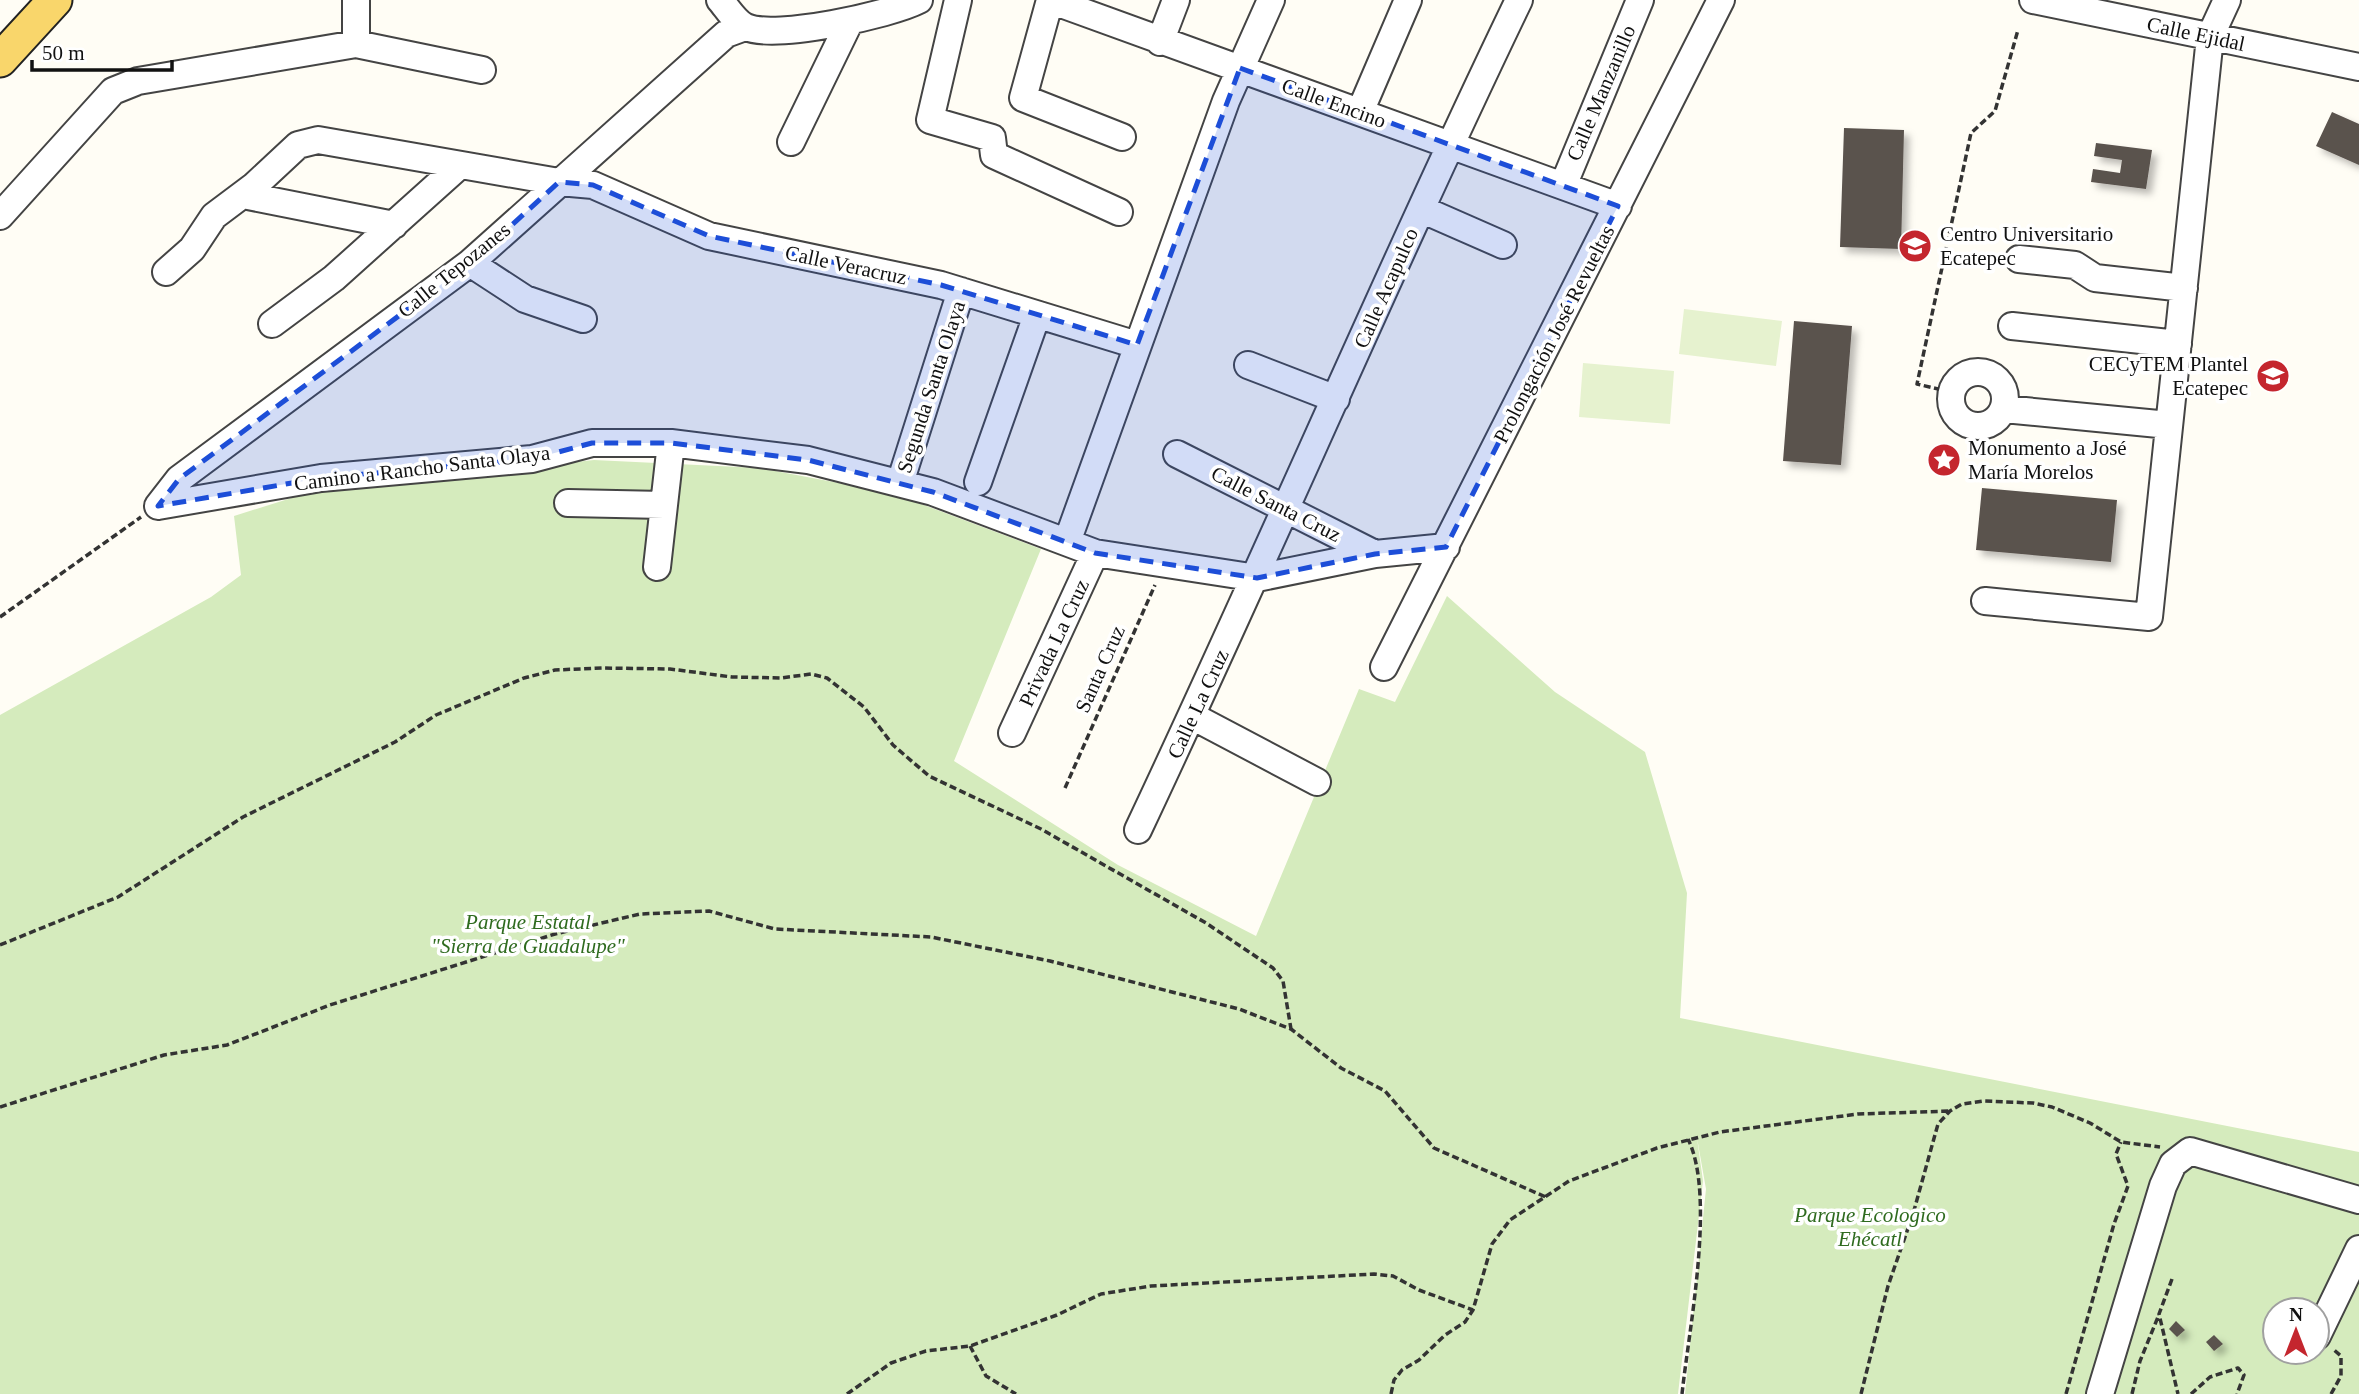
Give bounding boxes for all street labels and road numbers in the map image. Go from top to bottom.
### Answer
street label: Calle Ejidal [2145,12,2247,56]
street label: Calle Manzanillo [1562,21,1640,165]
street label: Calle Encino [1279,73,1389,133]
street label: Calle Tepozanes [393,217,515,323]
street label: Prolongación José Revueltas [1488,221,1620,447]
street label: Calle Acapulco [1349,224,1423,352]
street label: Calle Veracruz [783,240,909,290]
street label: Segunda Santa Olaya [892,297,970,476]
street label: Camino a Rancho Santa Olaya [293,440,552,496]
street label: Calle Santa Cruz [1207,461,1345,547]
street label: Privada La Cruz [1014,576,1094,710]
street label: Santa Cruz [1070,622,1130,716]
street label: Calle La Cruz [1162,646,1234,762]

